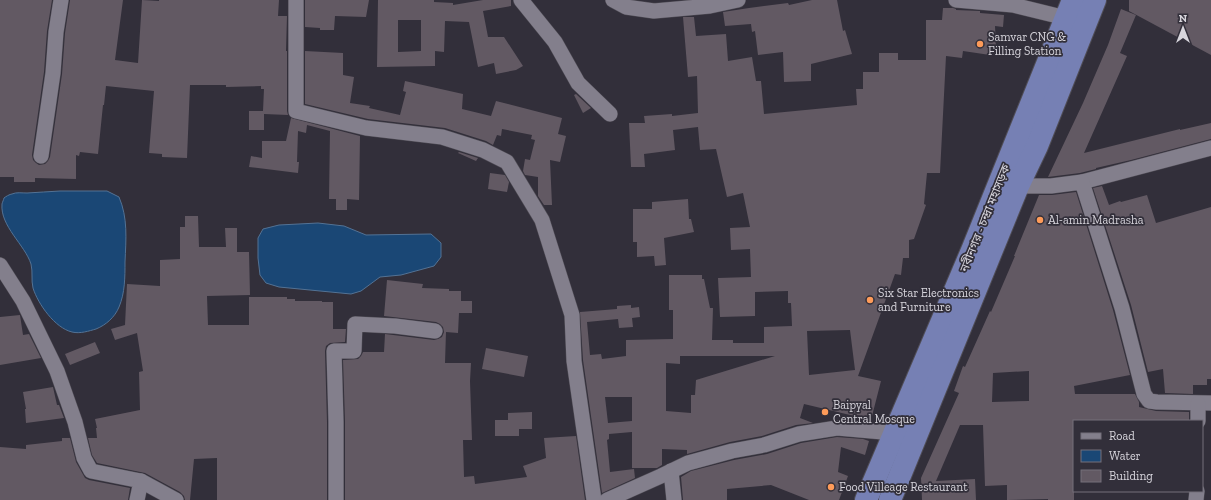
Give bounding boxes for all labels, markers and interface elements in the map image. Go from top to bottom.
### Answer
north arrow [1163,8,1203,48]
text: N [1179,12,1188,25]
place label: Samvar CNG & Filling Station [988,30,1066,58]
marker: Samvar CNG & Filling Station [975,39,985,49]
street label: নবীনগর - চন্দ্রা মহাসড়ক [956,162,1013,275]
place label: Al-amin Madrasha [1048,213,1144,227]
marker: Al-amin Madrasha [1035,215,1045,225]
place label: Six Star Electronics and Furniture [878,286,979,314]
marker: Six Star Electronics and Furniture [865,295,875,305]
place label: Baipyal Central Mosque [833,398,915,426]
marker: Baipyal Central Mosque [820,407,830,417]
legend [1073,420,1203,492]
text: Road [1109,429,1135,443]
text: Water [1109,449,1141,463]
text: Building [1109,469,1153,483]
place label: Food Villeage Restaurant [839,480,968,494]
marker: Food Villeage Restaurant [826,482,836,492]

